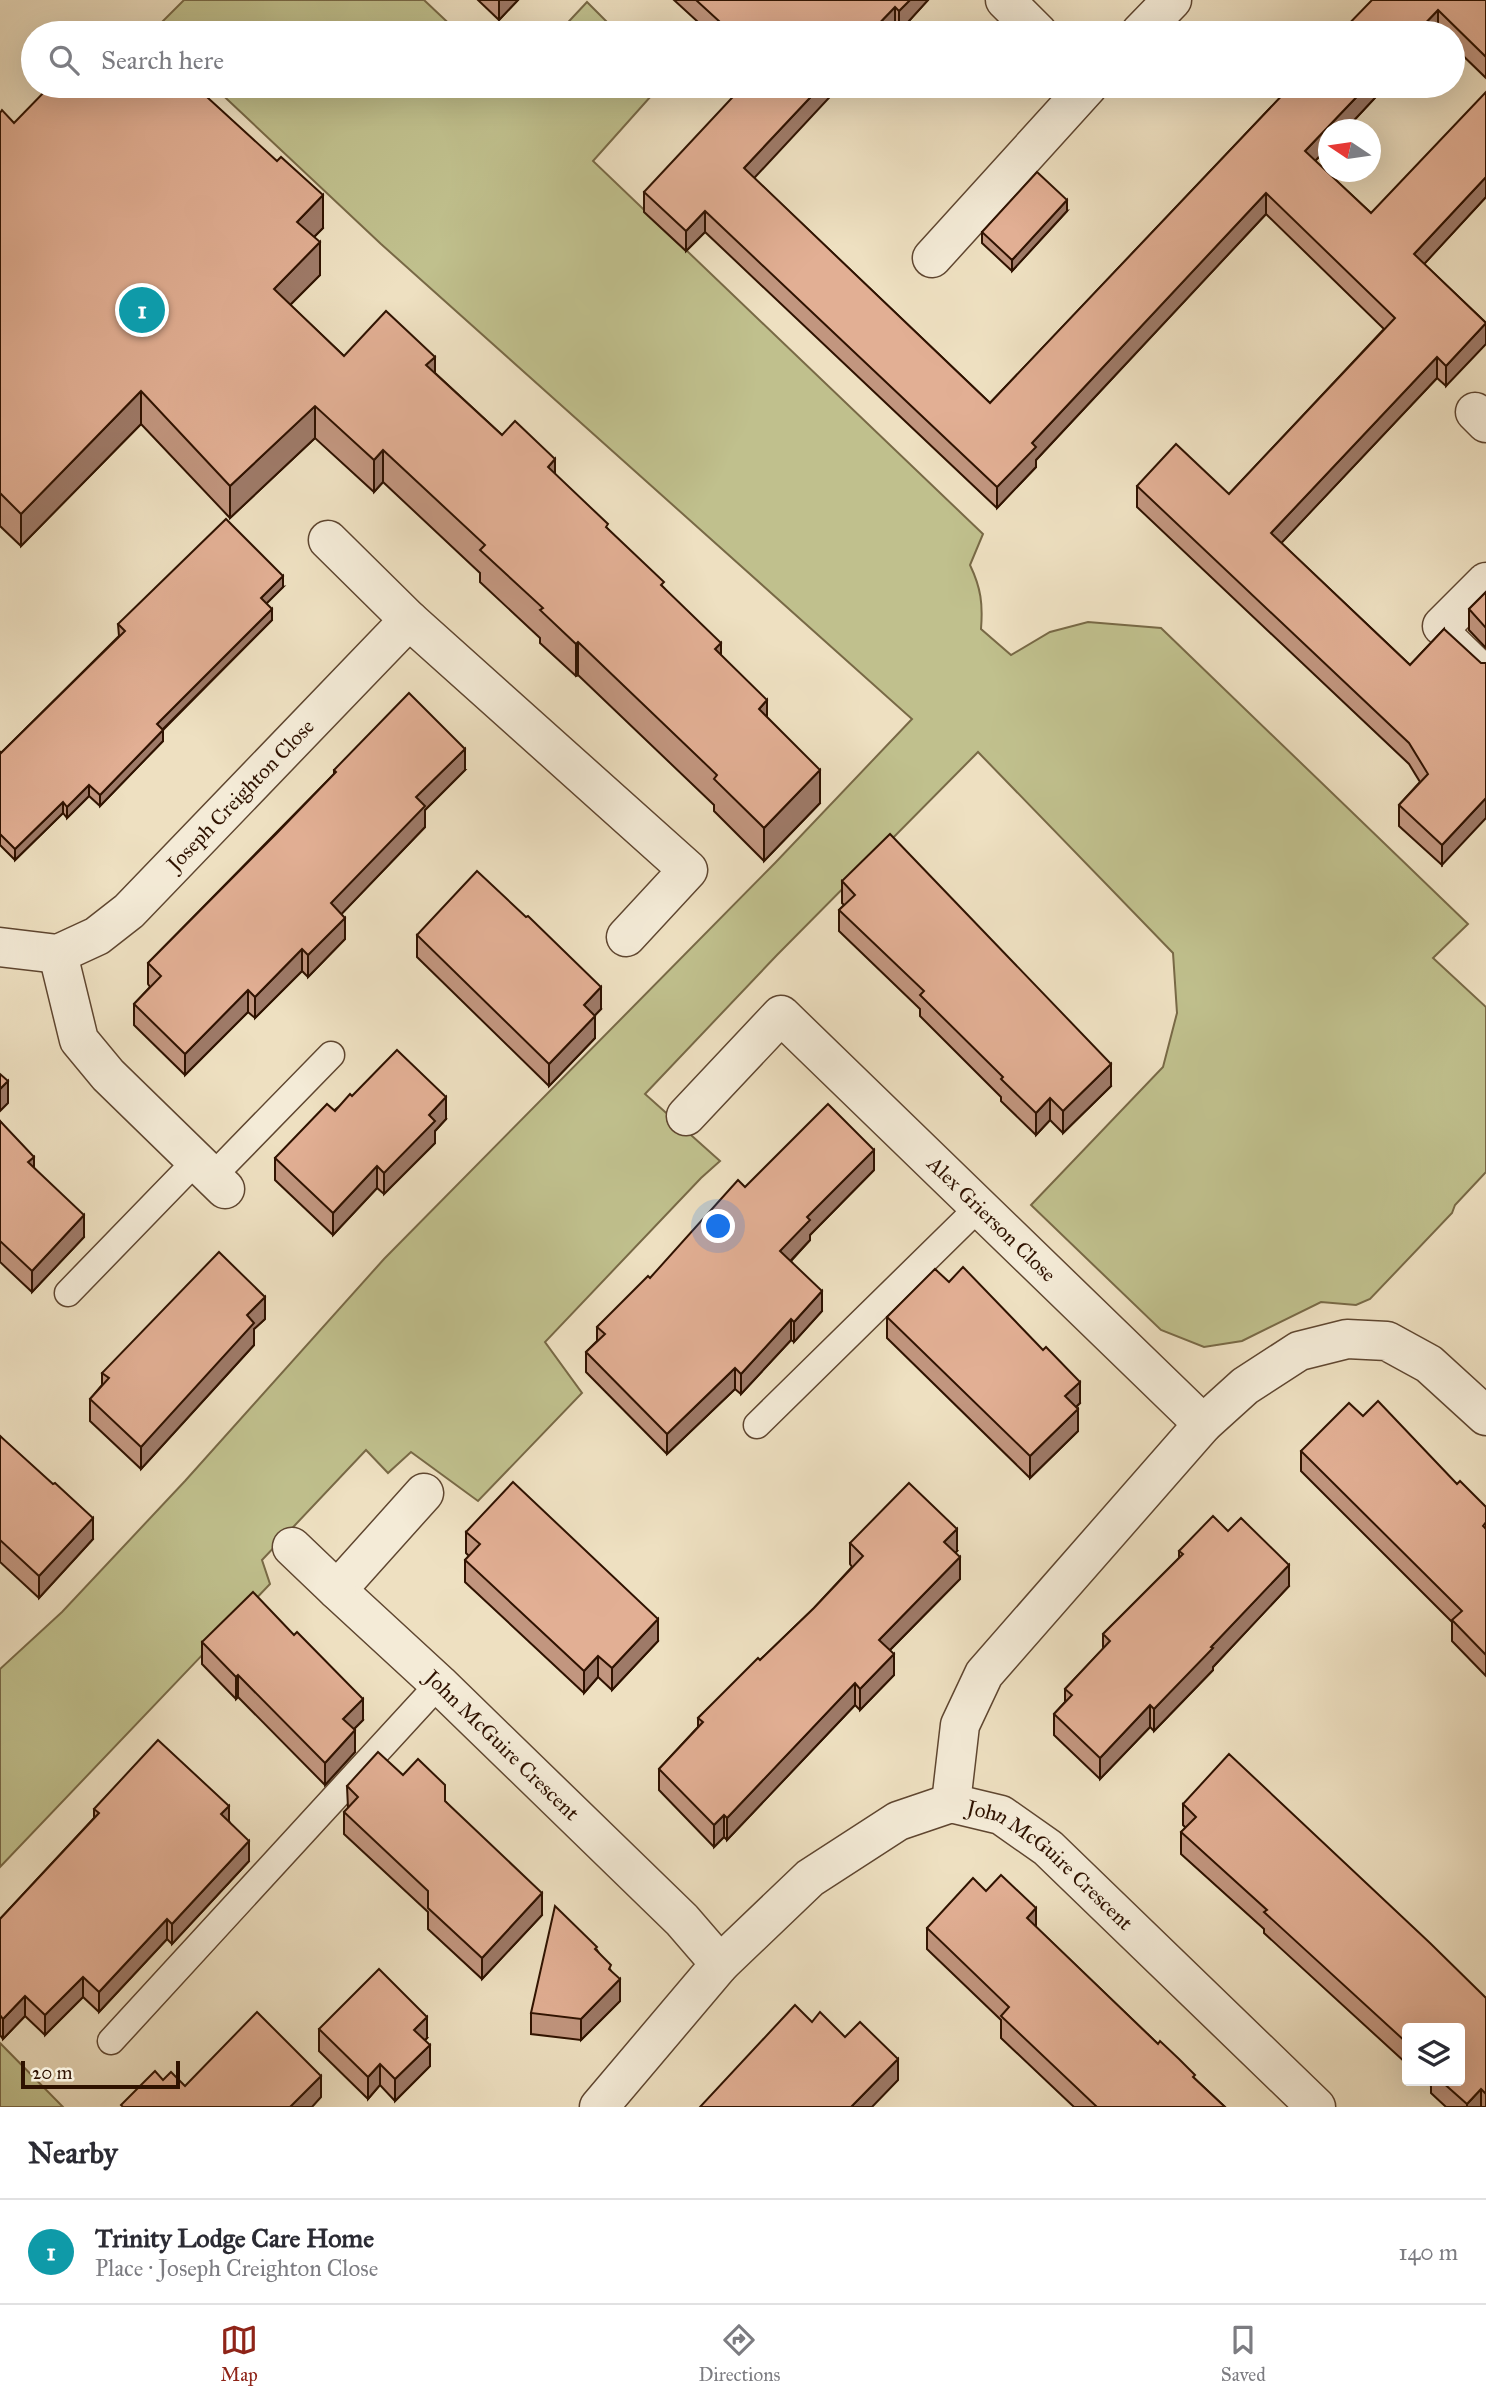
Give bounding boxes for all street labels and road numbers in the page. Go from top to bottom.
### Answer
street label: Joseph Creighton Close [160,713,320,878]
street label: Alex Grierson Close [921,1150,1062,1288]
street label: John McGuire Crescent [418,1663,585,1826]
street label: John McGuire Crescent [963,1794,1139,1936]

